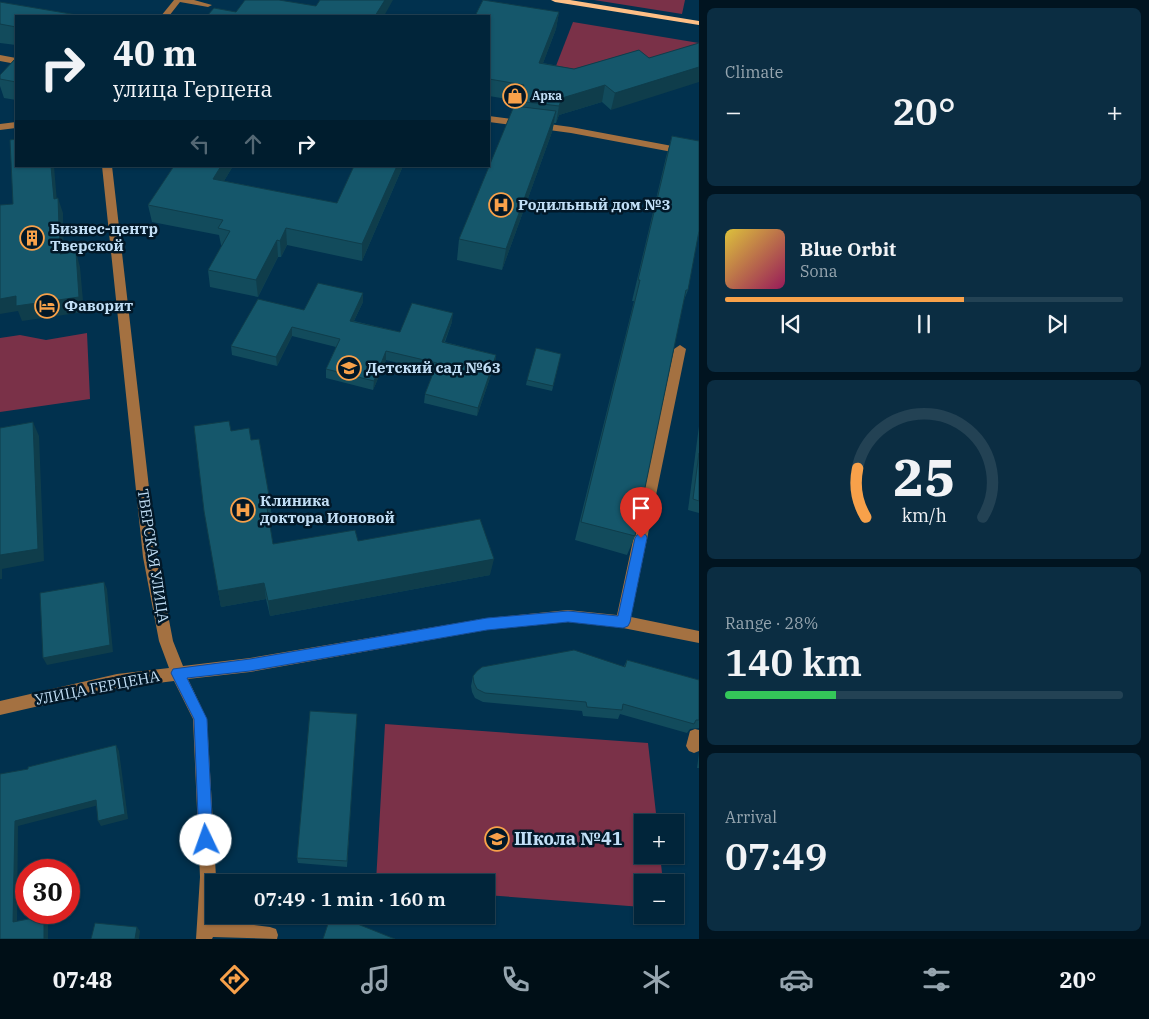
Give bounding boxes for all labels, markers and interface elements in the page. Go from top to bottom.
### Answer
text: 40 m [113,30,197,76]
icon: right [30,35,95,100]
text: Climate [725,62,783,82]
text: улица Герцена [113,74,273,103]
shop icon: Арка [502,83,528,109]
text: 20° [892,86,956,135]
place label: Арка [532,88,562,103]
text: − [725,93,742,130]
text: + [1106,93,1123,130]
icon: left [186,130,214,158]
icon: ahead [239,130,267,158]
icon: right [292,130,320,158]
hospital icon: Родильный дом №3 [488,192,514,218]
place label: Родильный дом №3 [518,195,670,214]
place label: Бизнес-центр Тверской [50,219,158,255]
building icon: Бизнес-центр Тверской [19,225,45,251]
text: Blue Orbit [800,237,896,261]
text: Sona [800,261,837,281]
hotel icon: Фаворит [34,293,60,319]
place label: Фаворит [64,296,133,315]
icon: previous [777,310,805,338]
icon: pause [910,310,938,338]
icon: next [1043,310,1071,338]
school or university icon: Детский сад №63 [336,355,362,381]
place label: Детский сад №63 [366,358,501,377]
text: 25 [893,443,955,510]
pin [620,487,662,538]
street label: ТВЕРСКАЯ УЛИЦА [134,488,174,625]
place label: Клиника доктора Ионовой [260,491,395,527]
icon: arrive [627,494,655,522]
hospital icon: Клиника доктора Ионовой [230,497,256,523]
text: km/h [901,504,947,527]
text: Range · 28% [725,613,818,633]
text: 140 km [725,637,862,686]
street label: УЛИЦА ГЕРЦЕНА [33,666,162,709]
text: Arrival [725,807,777,827]
position arrow [179,813,231,865]
map controls [634,814,684,924]
button: + [634,814,684,864]
school or university icon: Школа №41 [484,826,510,852]
place label: Школа №41 [514,827,623,850]
text: 07:49 [725,831,828,880]
speed limit sign: 30 [15,859,80,924]
button: − [634,874,684,924]
text: 07:49 · 1 min · 160 m [254,887,446,911]
icon: directions [217,962,252,997]
icon: music [358,962,393,997]
icon: phone [498,962,533,997]
icon: climate [639,962,674,997]
icon: car [779,962,814,997]
icon: filters [919,962,954,997]
text: 07:48 [53,965,112,994]
text: 20° [1060,965,1096,994]

